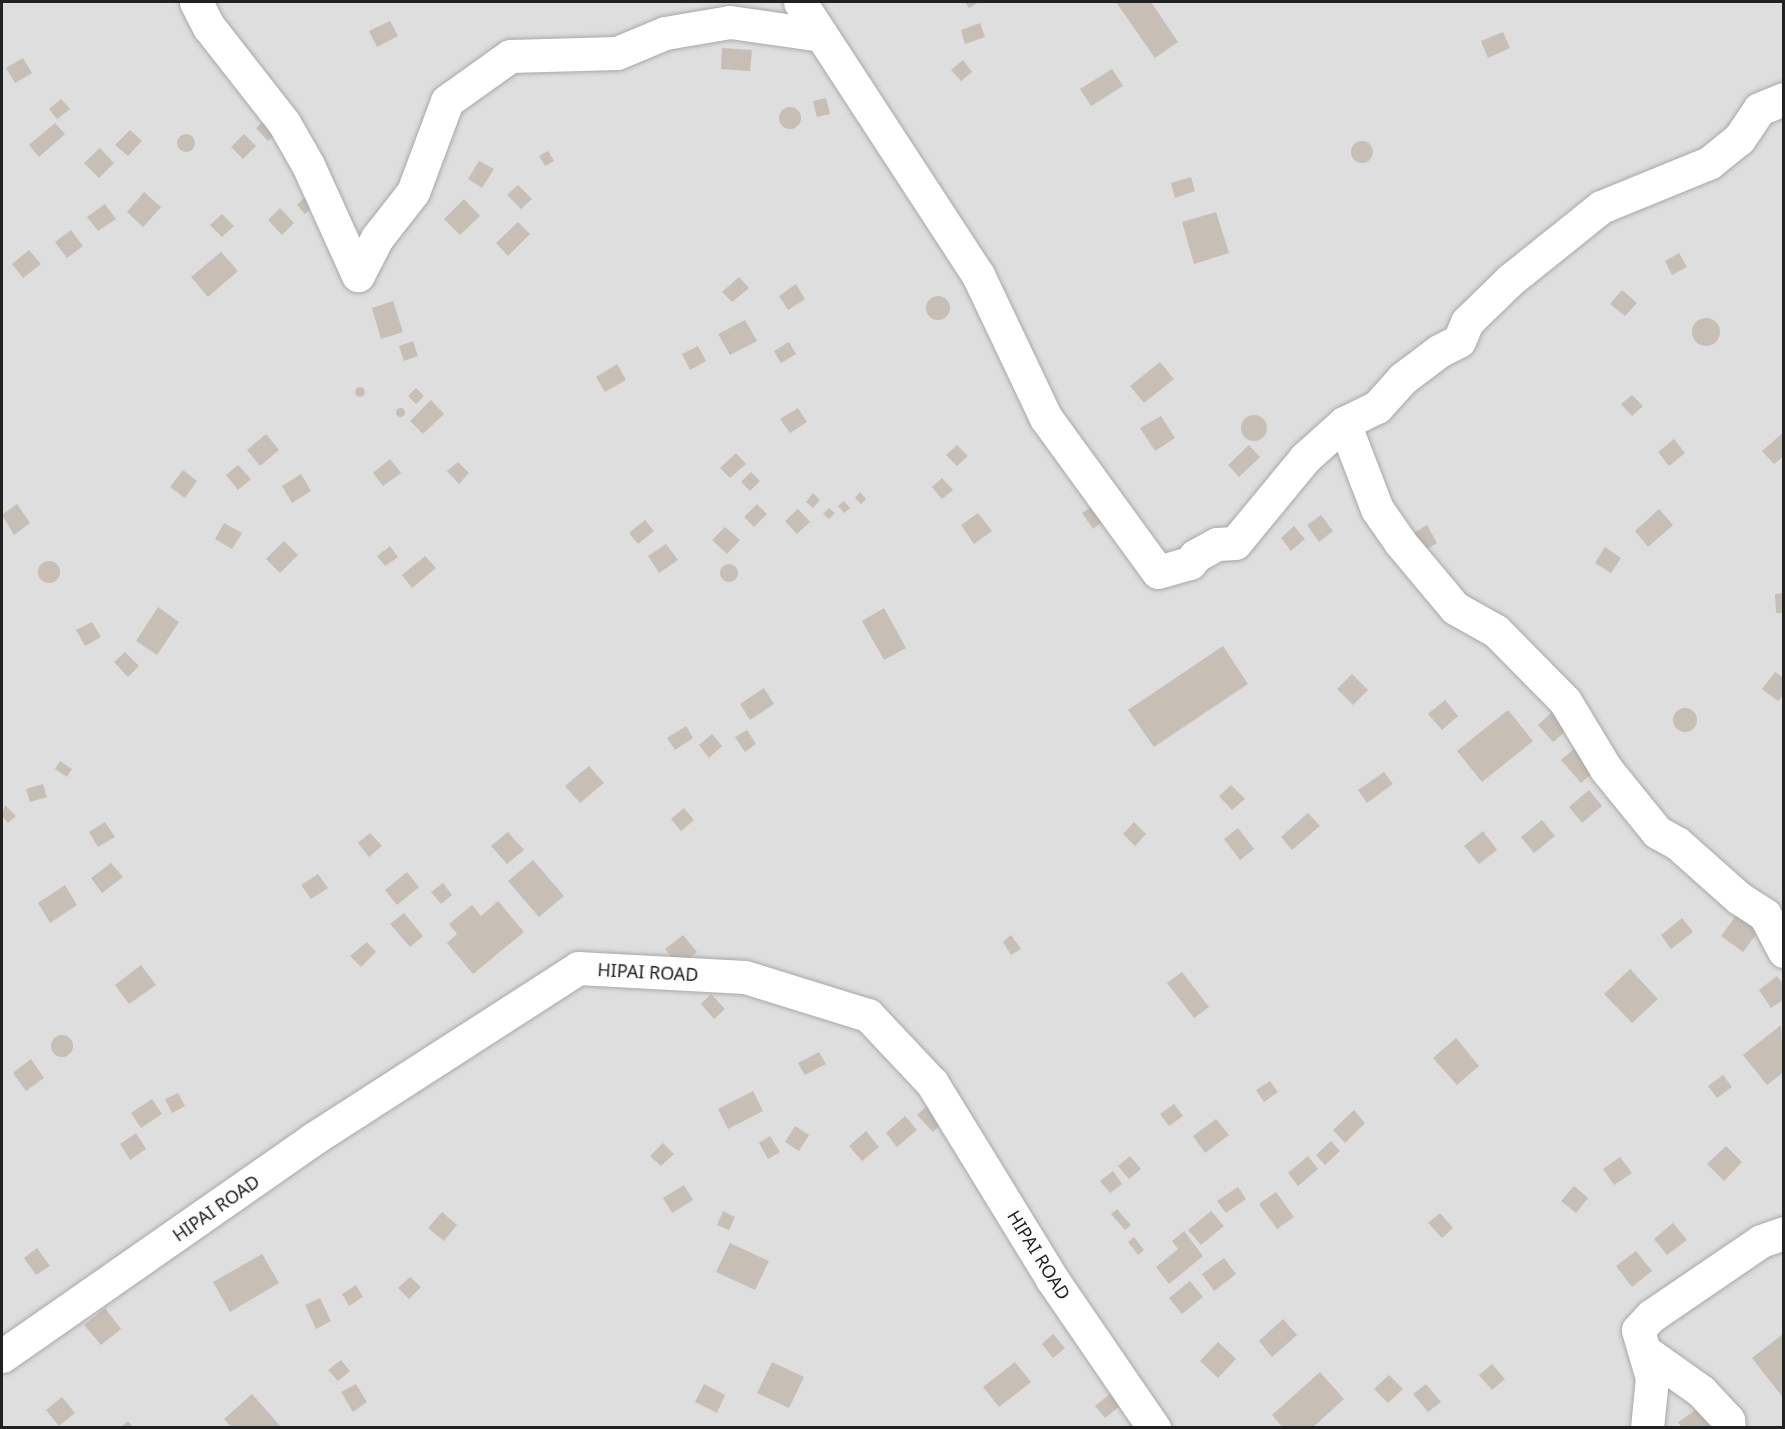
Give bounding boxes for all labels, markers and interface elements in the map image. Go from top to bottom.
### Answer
street label: HIPAI ROAD [597,959,699,985]
street label: HIPAI ROAD [168,1170,264,1246]
street label: HIPAI ROAD [1003,1206,1075,1304]

